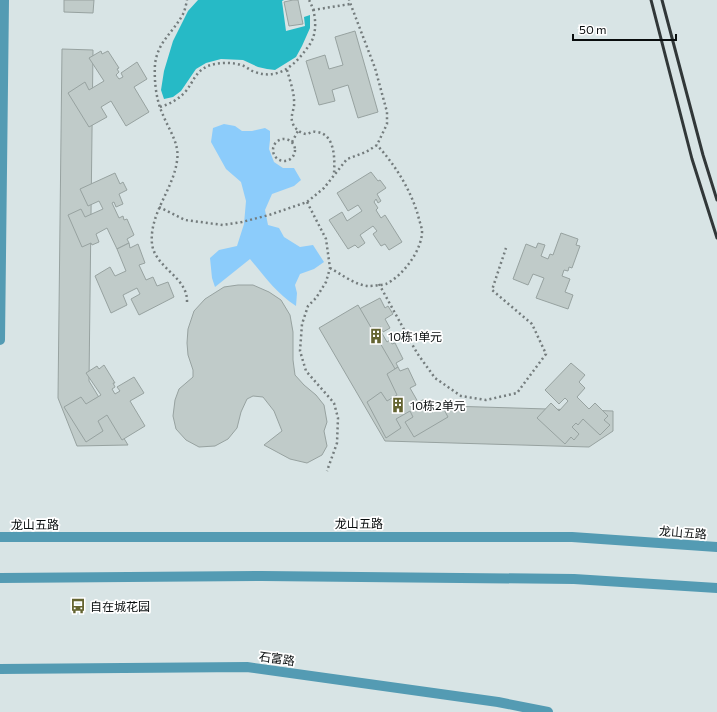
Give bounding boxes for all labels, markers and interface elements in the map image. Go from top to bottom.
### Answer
scale bar [573,16,676,42]
text: 50 m [579,22,607,36]
building icon: 10栋1单元 [367,327,385,345]
place label: 10栋1单元 [388,329,442,343]
building icon: 10栋2单元 [389,396,407,414]
place label: 10栋2单元 [410,398,466,412]
street label: 龙山五路 [335,516,383,530]
street label: 龙山五路 [11,517,59,531]
street label: 龙山五路 [659,523,707,541]
bus stop icon: 自在城花园 [69,597,87,615]
place label: 自在城花园 [90,599,150,613]
street label: 石富路 [258,649,296,667]

